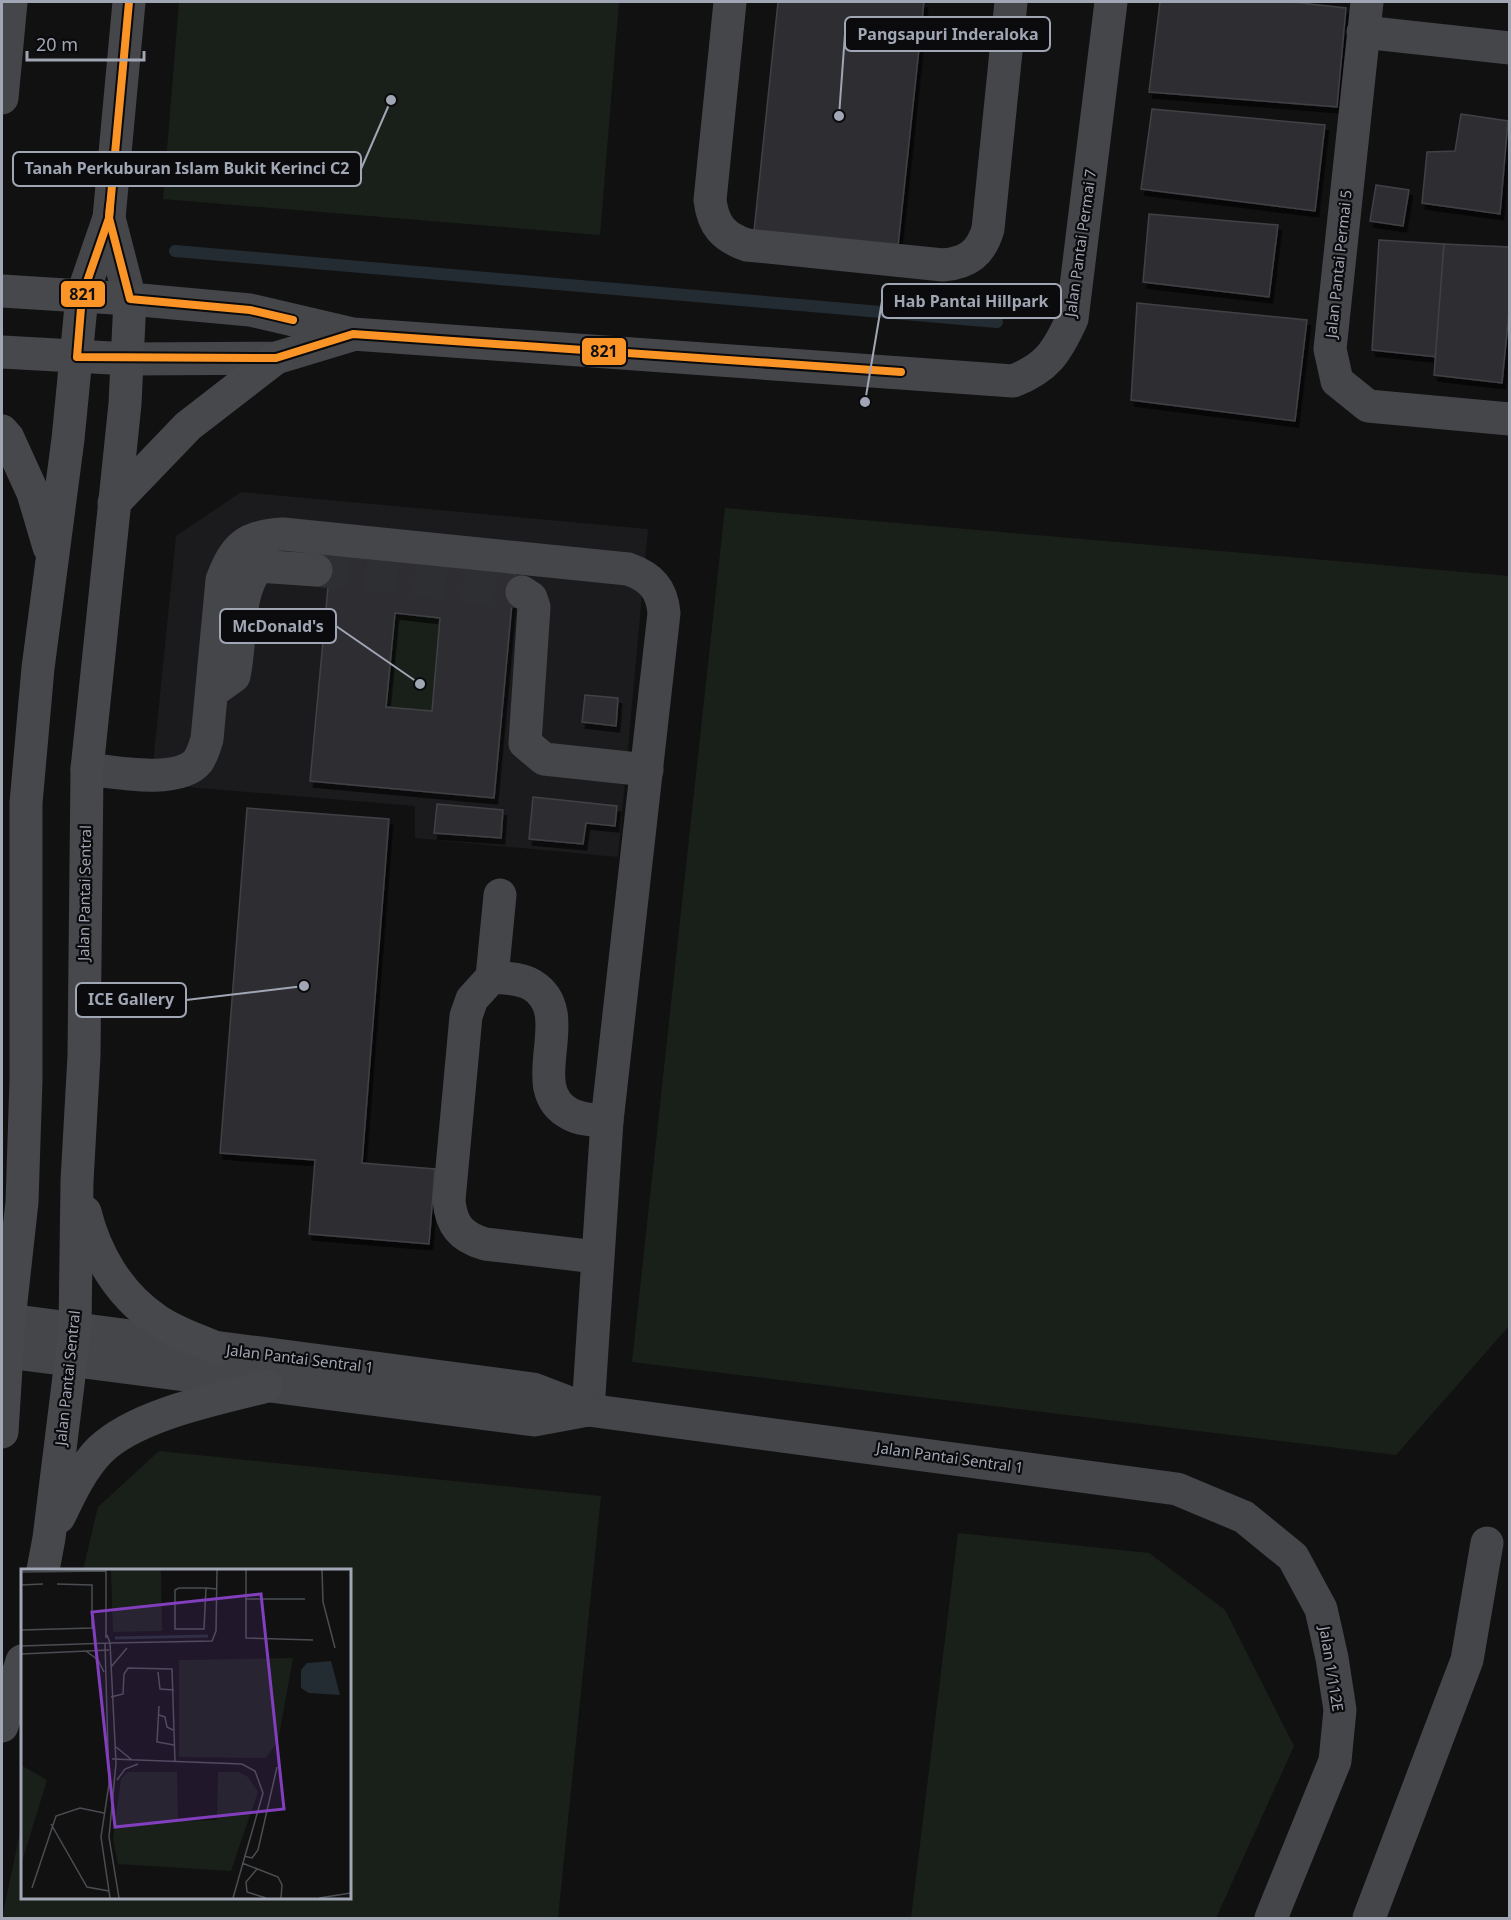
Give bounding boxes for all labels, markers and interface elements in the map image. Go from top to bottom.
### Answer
callout: Pangsapuri Inderaloka [845,17,1050,51]
text: Pangsapuri Inderaloka [857,23,1039,45]
scale bar [27,24,144,62]
text: 20 m [36,32,78,56]
callout: Tanah Perkuburan Islam Bukit Kerinci C2 [13,152,361,186]
text: Tanah Perkuburan Islam Bukit Kerinci C2 [25,157,349,179]
street label: Jalan Pantai Permai 7 [1059,168,1100,320]
street label: Jalan Pantai Permai 5 [1320,189,1356,341]
line badge: 821 [60,280,106,308]
text: 821 [69,283,97,305]
callout: Hab Pantai Hillpark [882,284,1061,318]
text: Hab Pantai Hillpark [894,290,1048,312]
line badge: 821 [581,337,627,366]
text: 821 [590,340,618,362]
callout: McDonald's [220,609,336,643]
text: McDonald's [232,615,324,637]
street label: Jalan Pantai Sentral [73,825,95,963]
callout: ICE Gallery [76,983,186,1017]
text: ICE Gallery [88,988,175,1010]
street label: Jalan Pantai Sentral [50,1309,84,1449]
street label: Jalan Pantai Sentral 1 [223,1339,375,1377]
street label: Jalan Pantai Sentral 1 [873,1437,1025,1477]
inset map [21,1569,351,1899]
street label: Jalan 1/112E [1315,1623,1349,1713]

